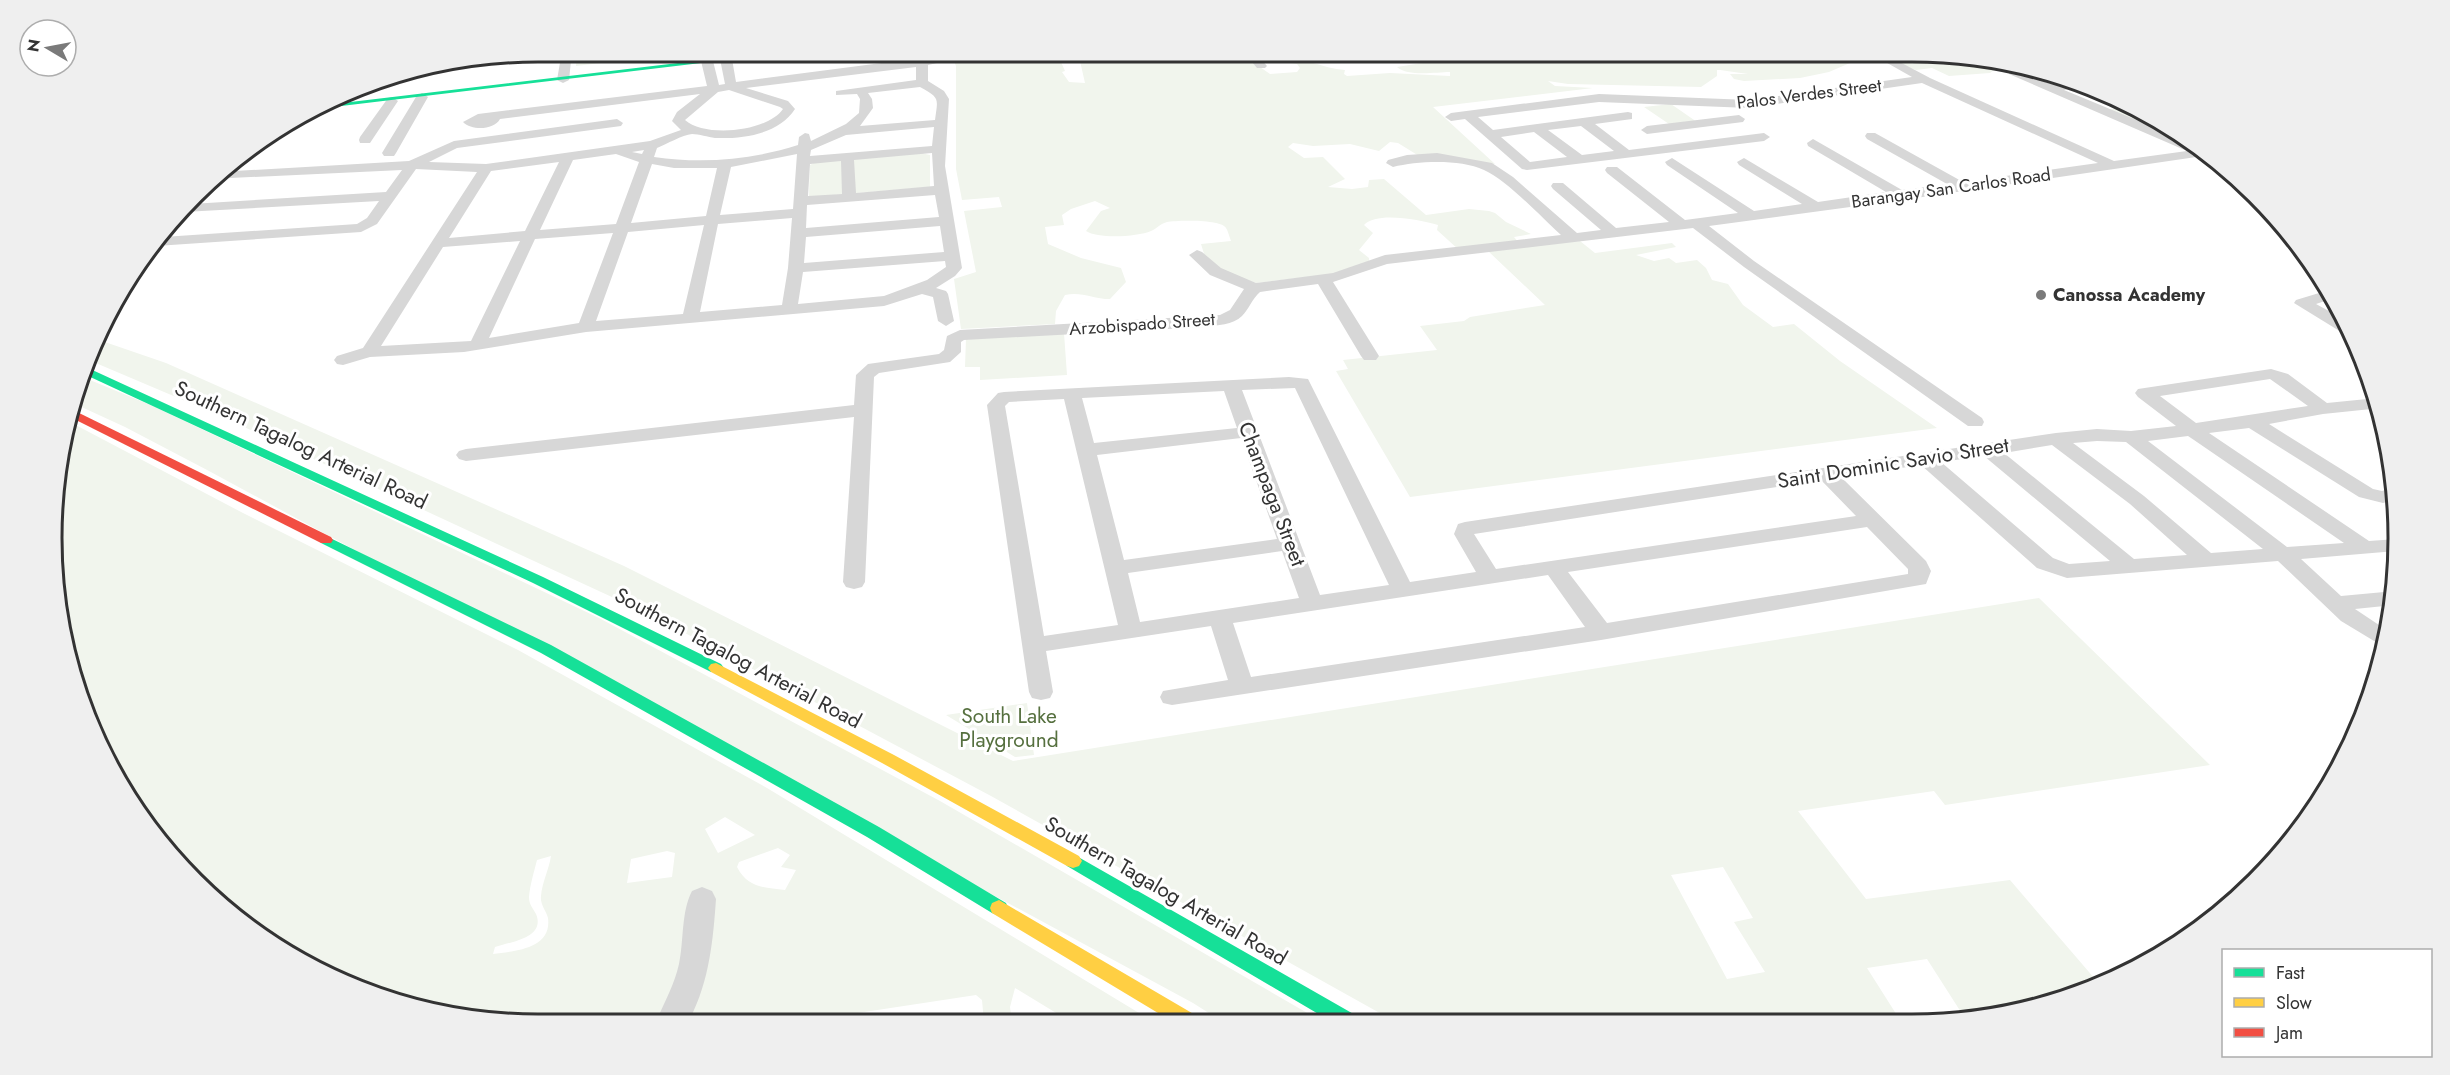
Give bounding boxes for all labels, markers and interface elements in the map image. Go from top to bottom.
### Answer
north arrow [18,18,78,78]
text: N [21,37,46,54]
street label: Palos Verdes Street [1735,72,1884,116]
street label: Barangay San Carlos Road [1850,161,2052,215]
place label: Canossa Academy [2053,282,2206,308]
marker: Canossa Academy [2034,288,2048,302]
street label: Arzobispado Street [1068,306,1216,342]
street label: Southern Tagalog Arterial Road [170,373,432,517]
street label: Champaga Street [1231,417,1313,571]
street label: Saint Dominic Savio Street [1775,430,2011,496]
street label: Southern Tagalog Arterial Road [609,580,867,736]
park label: South Lake Playground [959,701,1059,755]
street label: Southern Tagalog Arterial Road [1039,809,1293,973]
legend [2222,949,2432,1057]
text: Fast [2276,960,2305,986]
text: Slow [2276,990,2313,1016]
text: Jam [2274,1020,2303,1046]

